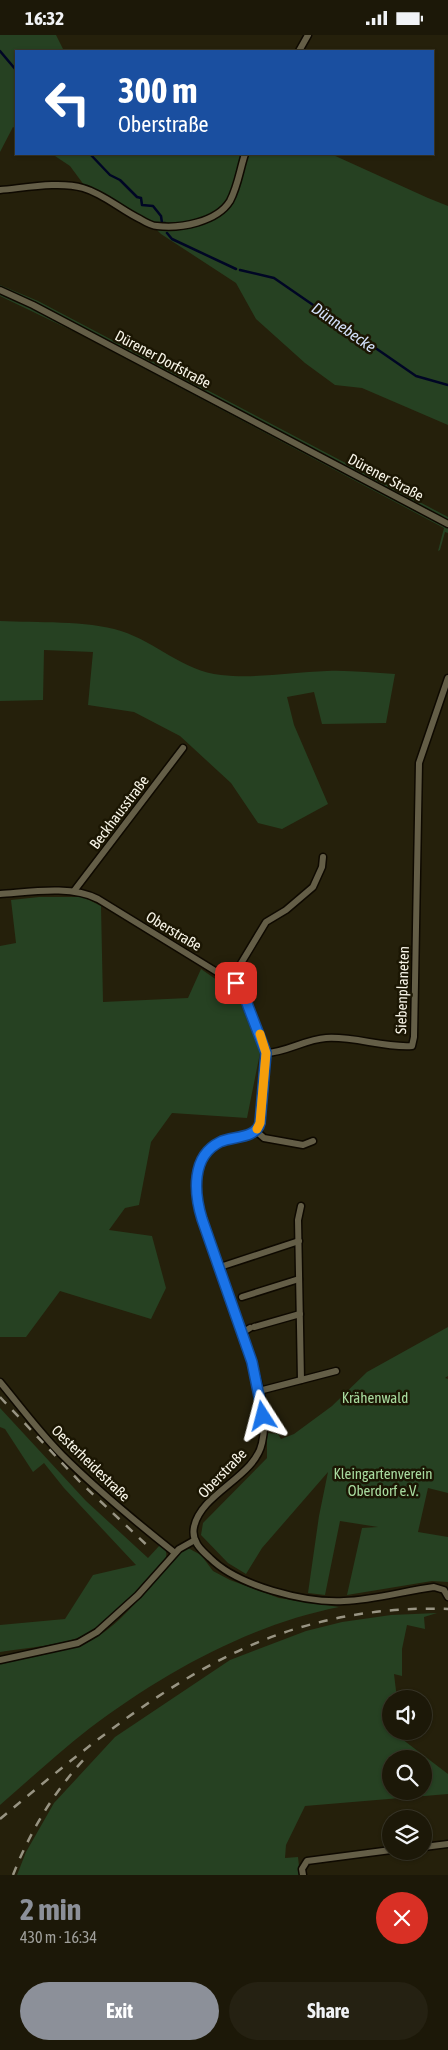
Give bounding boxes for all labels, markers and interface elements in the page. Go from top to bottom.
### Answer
text: 16:32 [25,7,64,29]
icon: left [35,70,100,135]
text: 300 m [118,70,197,110]
text: Oberstraße [118,111,208,137]
water label: Dünnebecke [309,298,379,356]
street label: Dürener Dorfstraße [112,327,214,391]
street label: Dürener Straße [345,450,427,504]
street label: Beckhausstraße [86,772,152,852]
street label: Oberstraße [143,908,205,954]
street label: Siebenplaneten [392,946,412,1034]
pin [215,962,257,1004]
icon: arrive [222,969,250,997]
position arrow [236,1389,288,1441]
park label: Krähenwald [342,1389,408,1406]
street label: Oesterheidestraße [48,1421,134,1505]
street label: Oberstraße [194,1445,250,1501]
park label: Kleingartenverein Oberdorf e.V. [333,1465,433,1499]
map controls [382,1690,432,1860]
button: sound [382,1690,432,1740]
button: search [382,1750,432,1800]
button: layers [382,1810,432,1860]
text: 2 min [20,1892,81,1926]
button: close [376,1892,428,1944]
text: 430 m · 16:34 [20,1928,97,1946]
button: Exit [20,1982,219,2040]
button: Share [229,1982,428,2040]

